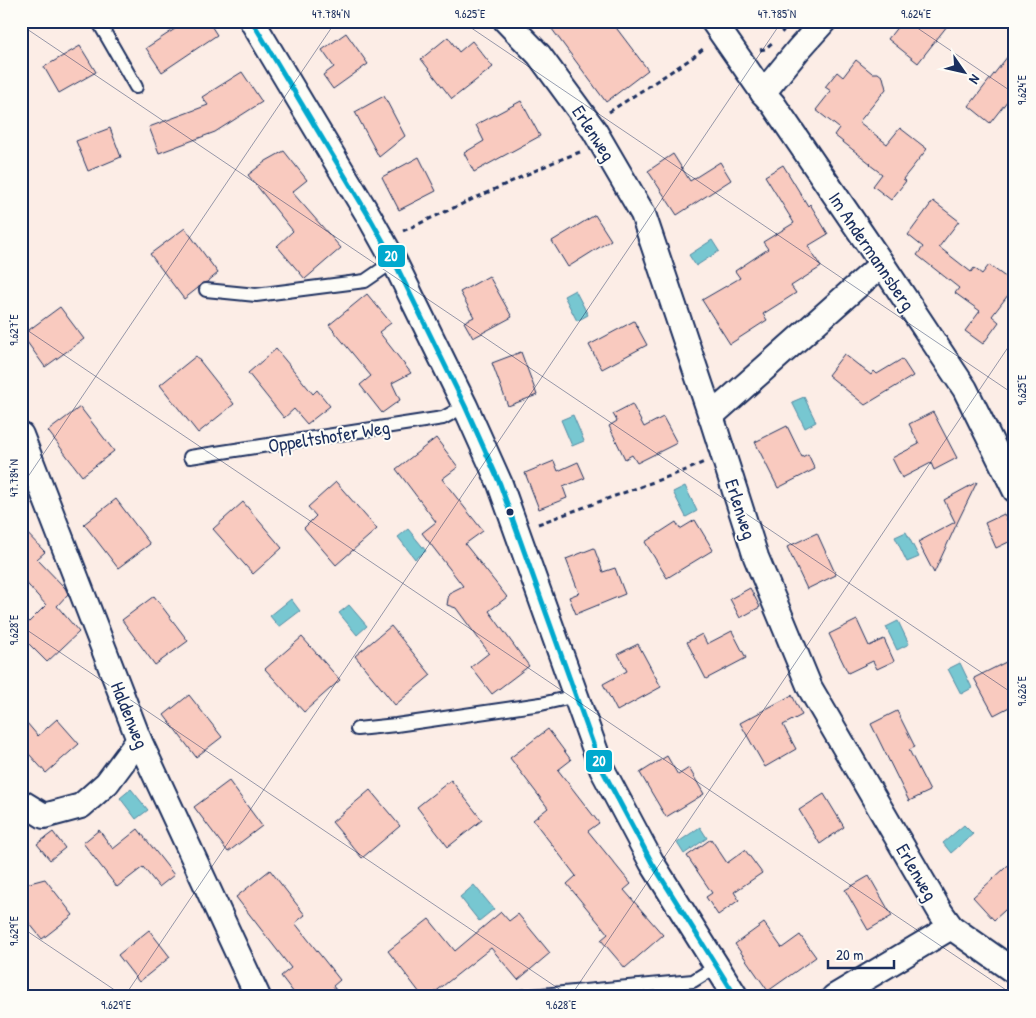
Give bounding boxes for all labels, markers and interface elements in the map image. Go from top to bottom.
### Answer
text: 47.784°N [312,5,350,22]
text: 9.625°E [455,5,486,22]
text: 47.785°N [758,5,796,22]
text: 9.624°E [901,5,932,22]
north arrow [938,48,988,98]
text: N [965,71,985,88]
text: 9.624°E [1013,74,1030,105]
street label: Erlenweg [566,100,622,166]
street label: Im Andermannsberg [823,187,921,315]
line badge: 20 [377,244,406,268]
text: 20 [385,246,398,265]
text: 9.627°E [5,314,22,346]
text: 9.625°E [1013,374,1030,405]
street label: Oppeltshofer Weg [266,414,392,458]
text: 47.784°N [5,459,22,497]
street label: Erlenweg [719,476,763,542]
unlabelled marker [505,507,515,517]
text: 9.628°E [5,614,22,645]
text: 9.626°E [1013,675,1030,706]
street label: Haldenweg [105,678,155,752]
line badge: 20 [585,749,613,773]
text: 20 [593,751,606,770]
street label: Erlenweg [890,839,944,905]
text: 9.629°E [5,915,22,946]
scale bar [828,938,895,970]
text: 20 m [836,944,863,965]
text: 9.629°E [101,996,132,1013]
text: 9.628°E [546,996,577,1013]

